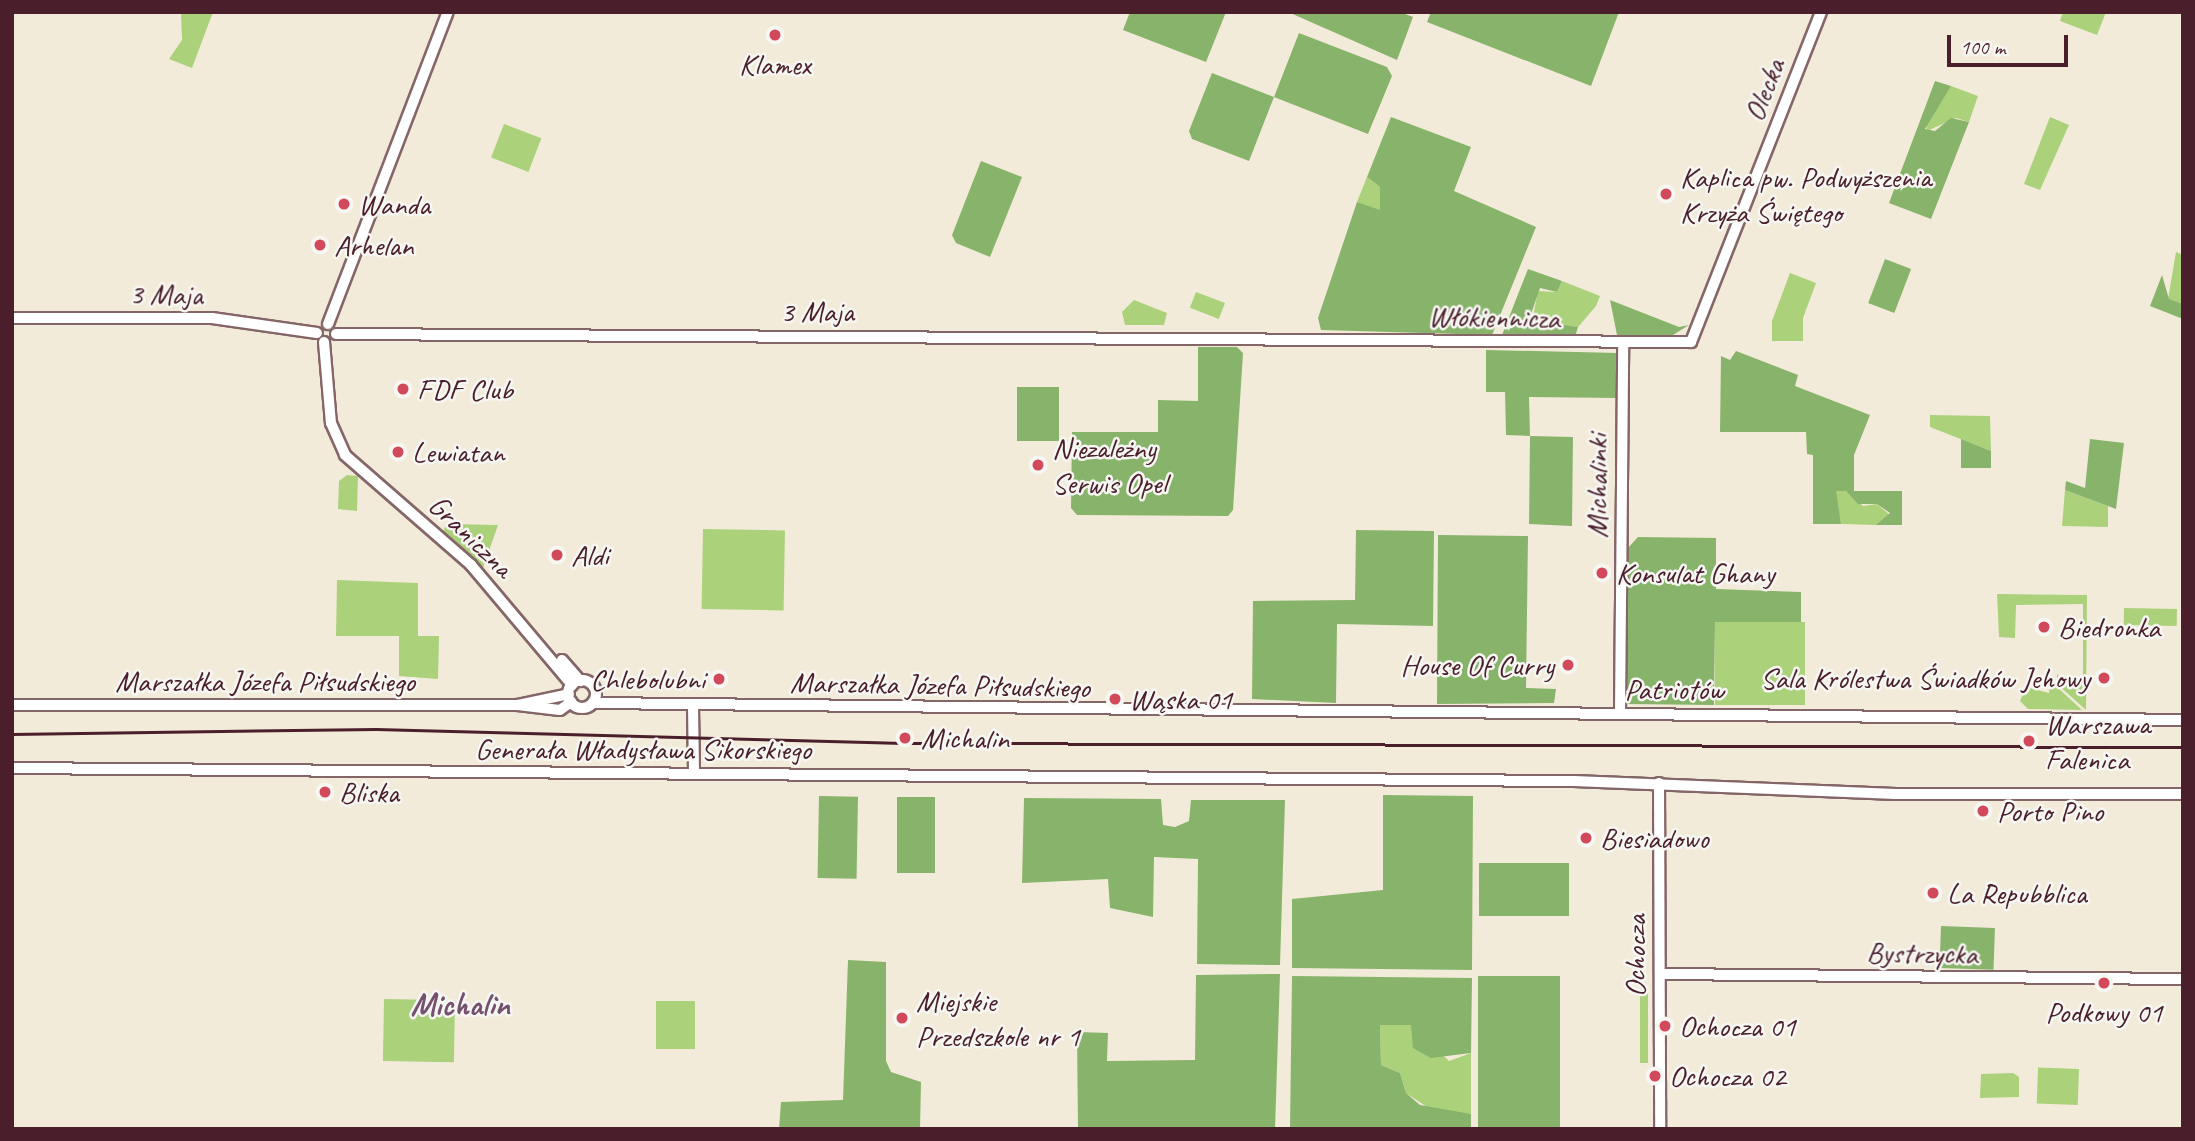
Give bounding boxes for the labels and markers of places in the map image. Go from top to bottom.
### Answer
marker: Klamex [767,27,783,43]
place label: Klamex [739,46,811,82]
place label: Kaplica pw. Podwyższenia Krzyża Świętego [1680,159,1931,230]
place label: Wanda [358,186,430,222]
marker: Kaplica pw. Podwyższenia Krzyża Świętego [1658,186,1674,202]
marker: Wanda [336,196,352,212]
place label: Arhelan [334,227,414,263]
marker: Arhelan [312,237,328,253]
place label: FDF Club [417,371,513,407]
marker: FDF Club [395,381,411,397]
place label: Niezależny Serwis Opel [1052,430,1166,500]
place label: Lewiatan [412,434,504,470]
marker: Lewiatan [390,444,406,460]
marker: Niezależny Serwis Opel [1030,457,1046,473]
place label: Aldi [571,537,609,573]
marker: Aldi [549,547,565,563]
place label: Konsulat Ghany [1616,555,1775,591]
marker: Konsulat Ghany [1594,565,1610,581]
place label: Biedronka [2058,609,2160,645]
marker: Biedronka [2036,619,2052,635]
place label: House Of Curry [1400,647,1554,683]
marker: House Of Curry [1560,657,1576,673]
place label: Sala Królestwa Świadków Jehowy [1759,660,2090,696]
place label: Chlebolubni [590,661,705,697]
marker: Sala Królestwa Świadków Jehowy [2096,670,2112,686]
marker: Chlebolubni [711,671,727,687]
place label: Wąska 01 [1129,681,1232,717]
marker: Wąska 01 [1107,691,1123,707]
place label: Warszawa Falenica [2045,706,2150,776]
place label: Michalin [921,720,1009,756]
marker: Michalin [895,728,915,748]
marker: Warszawa Falenica [2019,731,2039,751]
place label: Bliska [339,774,399,810]
marker: Bliska [317,784,333,800]
place label: Porto Pino [1997,793,2103,829]
marker: Porto Pino [1975,803,1991,819]
place label: Biesiadowo [1600,820,1709,856]
marker: Biesiadowo [1578,830,1594,846]
place label: La Repubblica [1947,875,2089,911]
marker: La Repubblica [1925,885,1941,901]
marker: Podkowy 01 [2096,975,2112,991]
place label: Miejskie Przedszkole nr 1 [916,983,1080,1054]
place label: Podkowy 01 [2046,994,2162,1030]
place label: Ochocza 01 [1679,1008,1796,1044]
marker: Miejskie Przedszkole nr 1 [894,1010,910,1026]
marker: Ochocza 01 [1657,1018,1673,1034]
place label: Ochocza 02 [1669,1058,1786,1094]
marker: Ochocza 02 [1647,1068,1663,1084]

